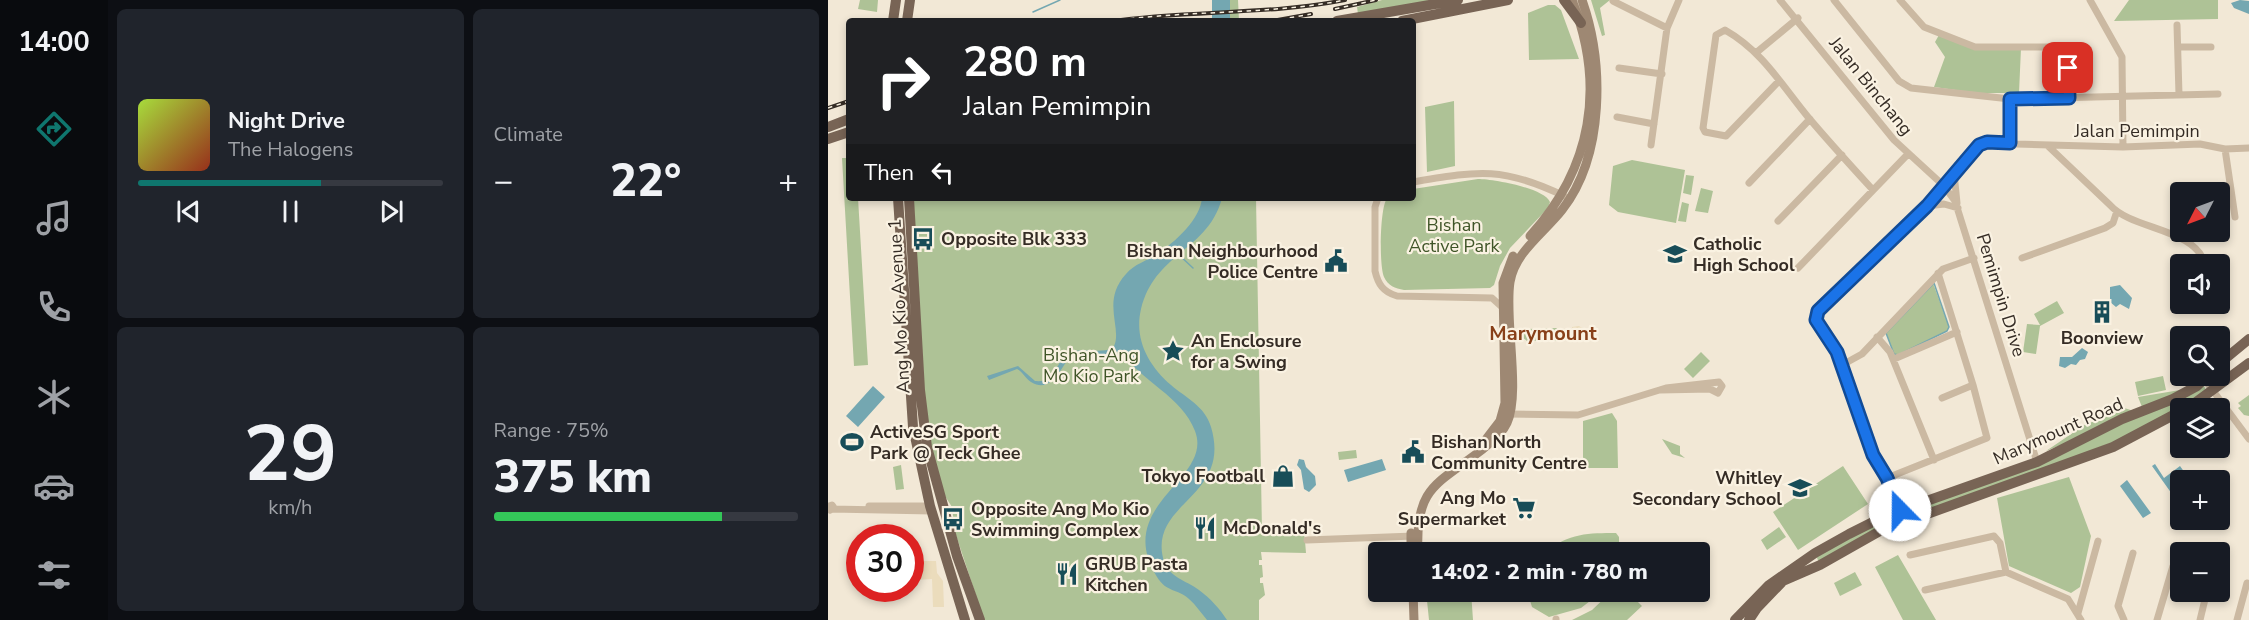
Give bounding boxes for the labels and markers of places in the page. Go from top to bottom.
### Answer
pin [2042,42,2093,93]
bus stop icon: Opposite Blk 333 [910,226,936,252]
place label: Opposite Blk 333 [941,227,1087,251]
place label: Catholic High School [1693,232,1795,277]
place label: Bishan Neighbourhood Police Centre [1127,239,1318,284]
school or university icon: Catholic High School [1662,241,1688,267]
public building icon: Bishan Neighbourhood Police Centre [1323,248,1349,274]
building icon: Boonview [2089,299,2115,325]
place label: Boonview [2061,326,2144,350]
place label: An Enclosure for a Swing [1191,329,1302,374]
place icon: An Enclosure for a Swing [1160,338,1186,364]
place label: ActiveSG Sport Park @ Teck Ghee [870,420,1021,465]
sports icon: ActiveSG Sport Park @ Teck Ghee [839,429,865,455]
place label: Bishan North Community Centre [1431,430,1587,475]
public building icon: Bishan North Community Centre [1400,439,1426,465]
shop icon: Tokyo Football [1270,463,1296,489]
place label: Tokyo Football [1142,464,1265,488]
place label: Whitley Secondary School [1632,466,1783,511]
school or university icon: Whitley Secondary School [1787,475,1813,501]
place label: Ang Mo Supermarket [1398,486,1506,531]
supermarket icon: Ang Mo Supermarket [1511,495,1537,521]
place label: Opposite Ang Mo Kio Swimming Complex [971,497,1149,542]
bus stop icon: Opposite Ang Mo Kio Swimming Complex [940,506,966,532]
restaurant icon: McDonald's [1192,515,1218,541]
place label: McDonald's [1223,516,1321,540]
place label: GRUB Pasta Kitchen [1085,552,1188,597]
restaurant icon: GRUB Pasta Kitchen [1054,561,1080,587]

